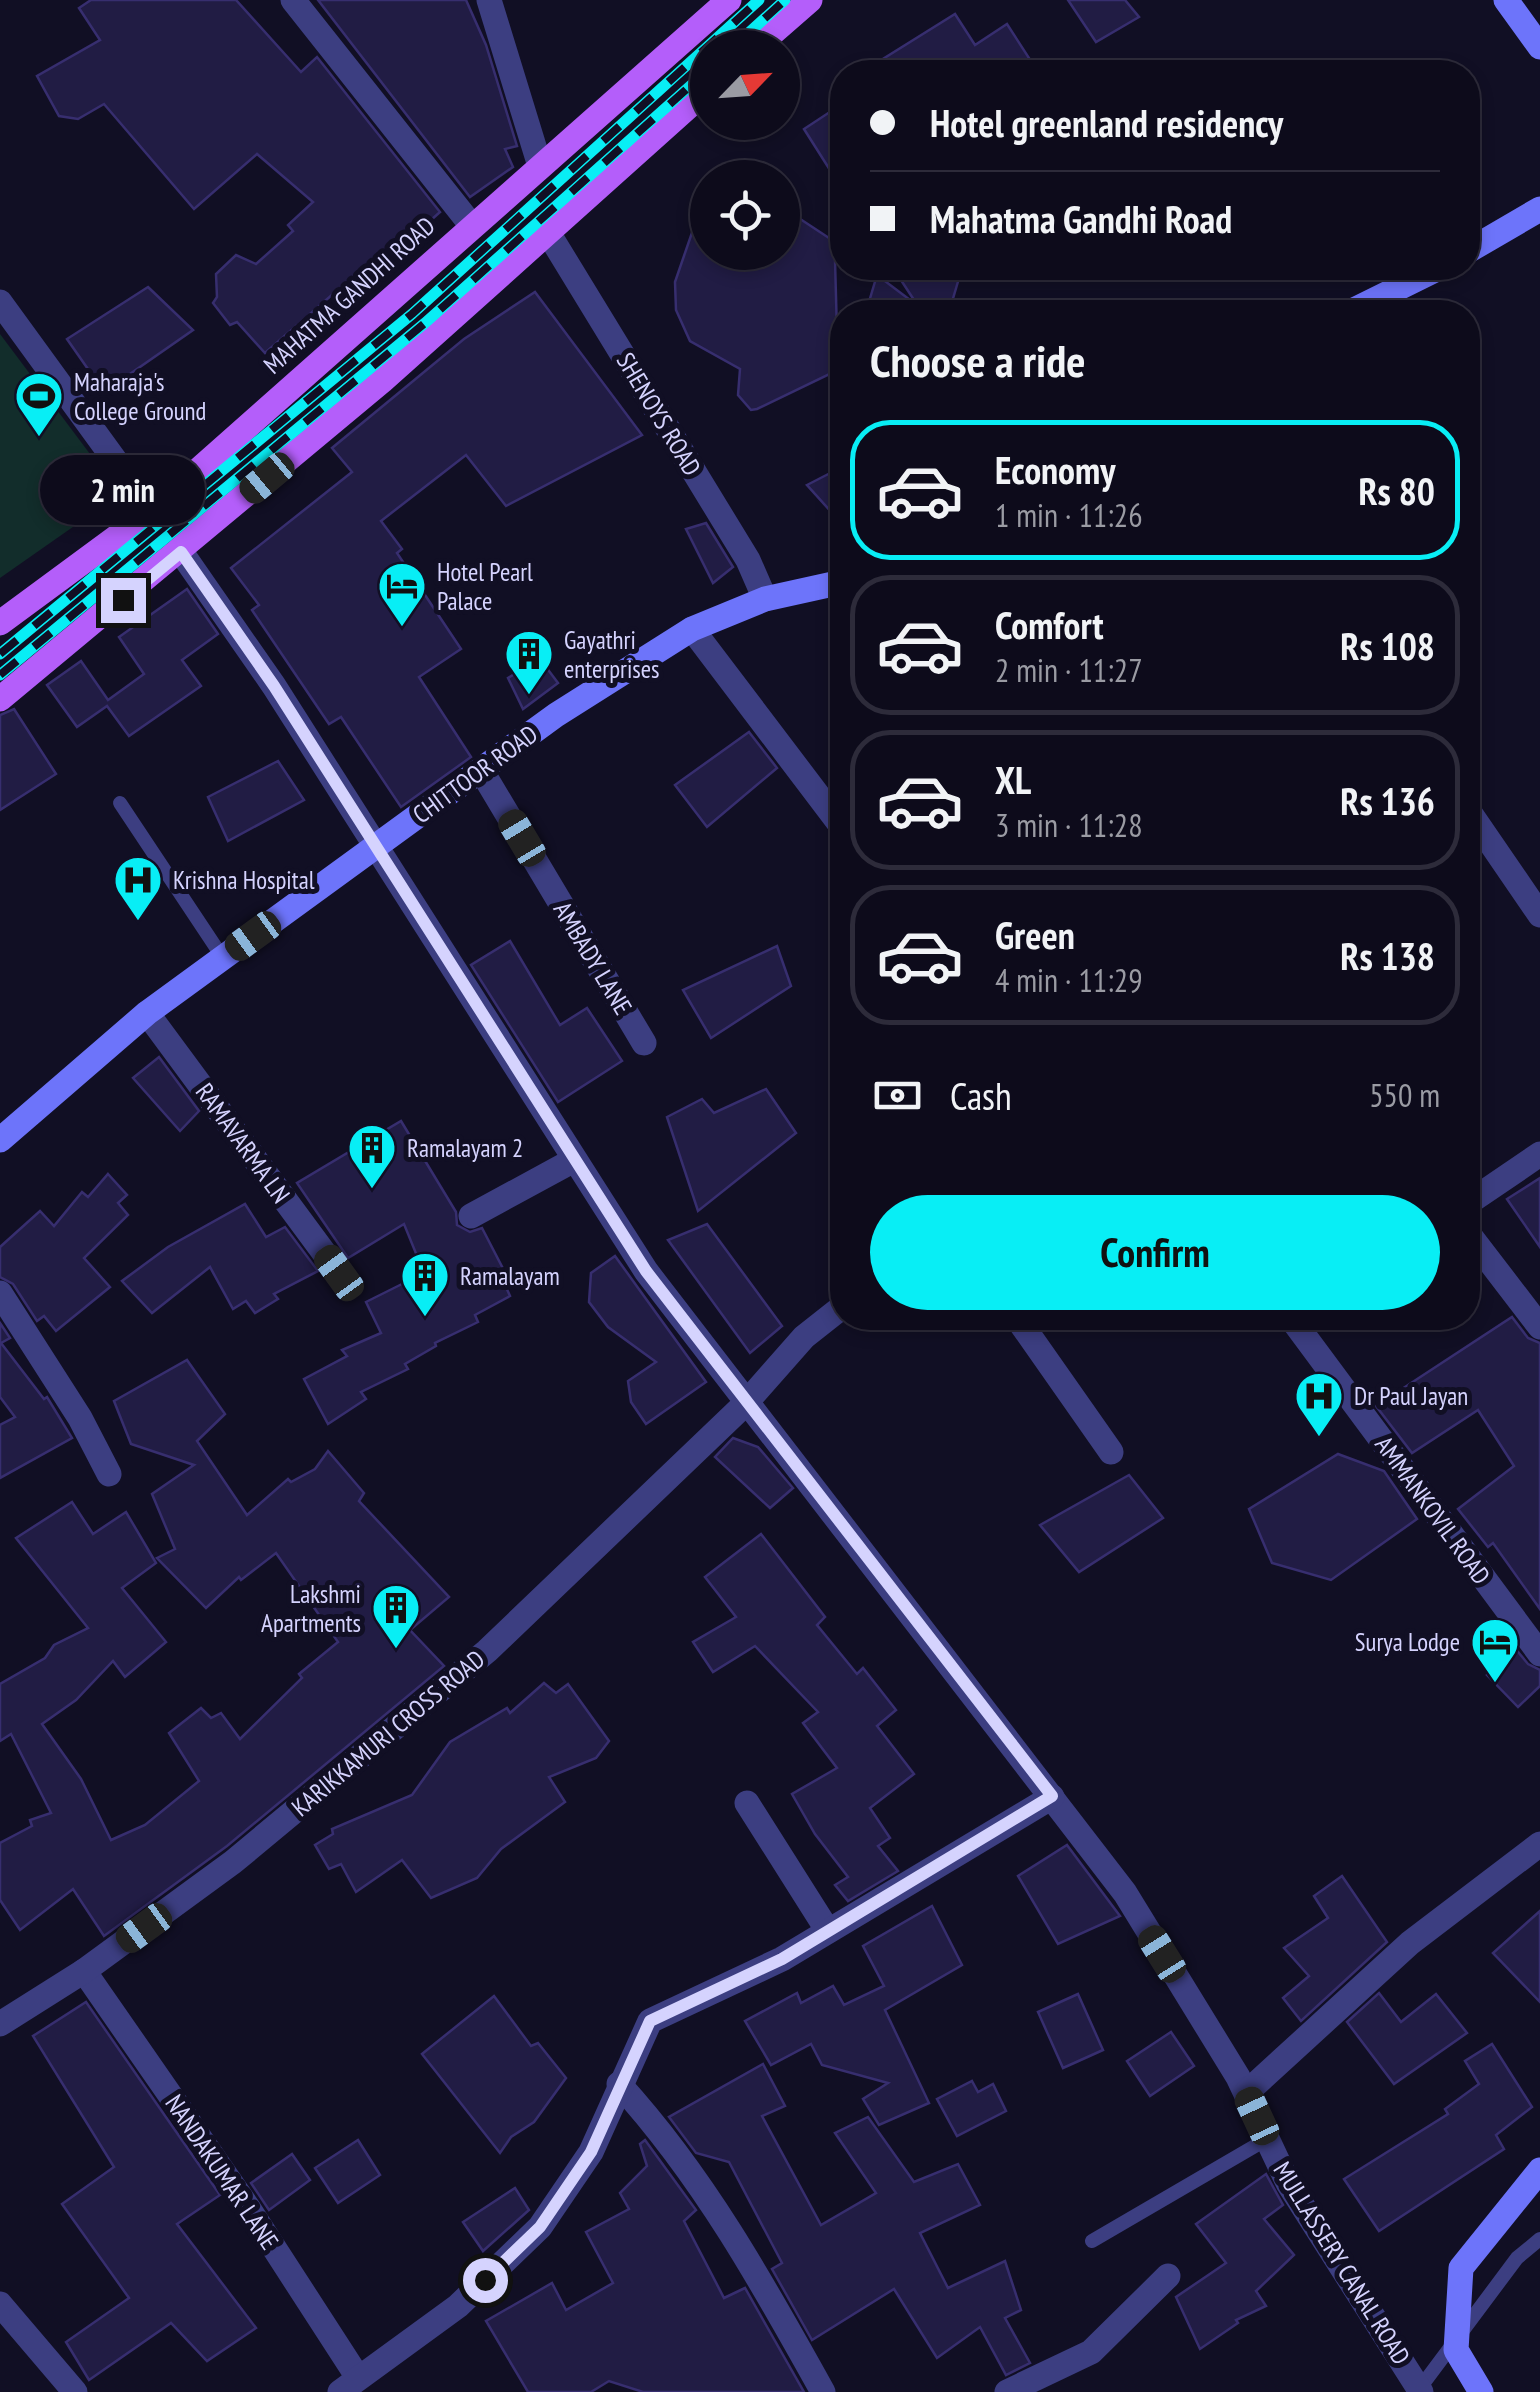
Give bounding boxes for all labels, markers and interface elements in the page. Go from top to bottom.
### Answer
north arrow [690,30,800,140]
map controls [690,30,800,270]
text: Hotel greenland residency [930,98,1283,147]
button: locate [690,160,800,270]
text: Mahatma Gandhi Road [930,194,1232,243]
street label: MAHATMA GANDHI ROAD [257,210,441,380]
text: Choose a ride [870,331,1085,389]
street label: SHENOYS ROAD [610,347,708,481]
place label: Maharaja's College Ground [74,366,206,427]
sports icon: Maharaja's College Ground [13,370,65,438]
icon: car [875,445,965,535]
text: Economy [995,445,1115,494]
car [234,447,300,509]
callout: 2 min [41,455,206,525]
text: Rs 80 [1358,466,1435,515]
text: 2 min [90,469,155,511]
text: 1 min · 11:26 [995,494,1143,536]
place label: Hotel Pearl Palace [437,556,533,617]
hotel icon: Hotel Pearl Palace [376,560,428,628]
route end [101,578,146,623]
icon: car [875,600,965,690]
text: Comfort [995,600,1104,649]
text: Rs 108 [1340,621,1435,670]
place label: Gayathri enterprises [564,624,660,685]
building icon: Gayathri enterprises [503,628,555,696]
text: 2 min · 11:27 [995,649,1143,691]
street label: CHITTOOR ROAD [406,718,544,830]
icon: car [875,755,965,845]
text: XL [995,755,1031,804]
text: Rs 136 [1340,776,1435,825]
text: 3 min · 11:28 [995,804,1143,846]
car [494,805,550,871]
hospital icon: Krishna Hospital [112,854,164,922]
place label: Krishna Hospital [173,864,315,896]
street label: AMBADY LANE [547,896,639,1020]
car [220,906,286,966]
icon: car [875,910,965,1000]
text: Green [995,910,1075,959]
text: Rs 138 [1340,931,1435,980]
text: 4 min · 11:29 [995,959,1143,1001]
icon: cash [870,1068,925,1123]
text: Cash [950,1071,1012,1120]
text: 550 m [1369,1074,1440,1116]
street label: RAMAVARMA LN [189,1077,297,1209]
building icon: Ramalayam 2 [346,1122,398,1190]
place label: Ramalayam 2 [407,1132,523,1164]
button: Confirm [870,1195,1440,1310]
car [309,1240,369,1306]
building icon: Ramalayam [399,1250,451,1318]
place label: Ramalayam [460,1260,560,1292]
hospital icon: Dr Paul Jayan [1293,1370,1345,1438]
place label: Dr Paul Jayan [1354,1380,1468,1412]
street label: AMMANKOVIL ROAD [1368,1430,1498,1590]
place label: Lakshmi Apartments [261,1578,361,1639]
building icon: Lakshmi Apartments [370,1582,422,1650]
hotel icon: Surya Lodge [1469,1616,1521,1684]
place label: Surya Lodge [1355,1626,1460,1658]
street label: KARIKKAMURI CROSS ROAD [285,1643,491,1823]
car [111,1898,177,1958]
car [1133,1921,1191,1987]
car [1231,2082,1283,2150]
street label: NANDAKUMAR LANE [158,2088,286,2256]
street label: MULLASSERY CANAL ROAD [1267,2156,1417,2370]
route start [463,2258,508,2303]

